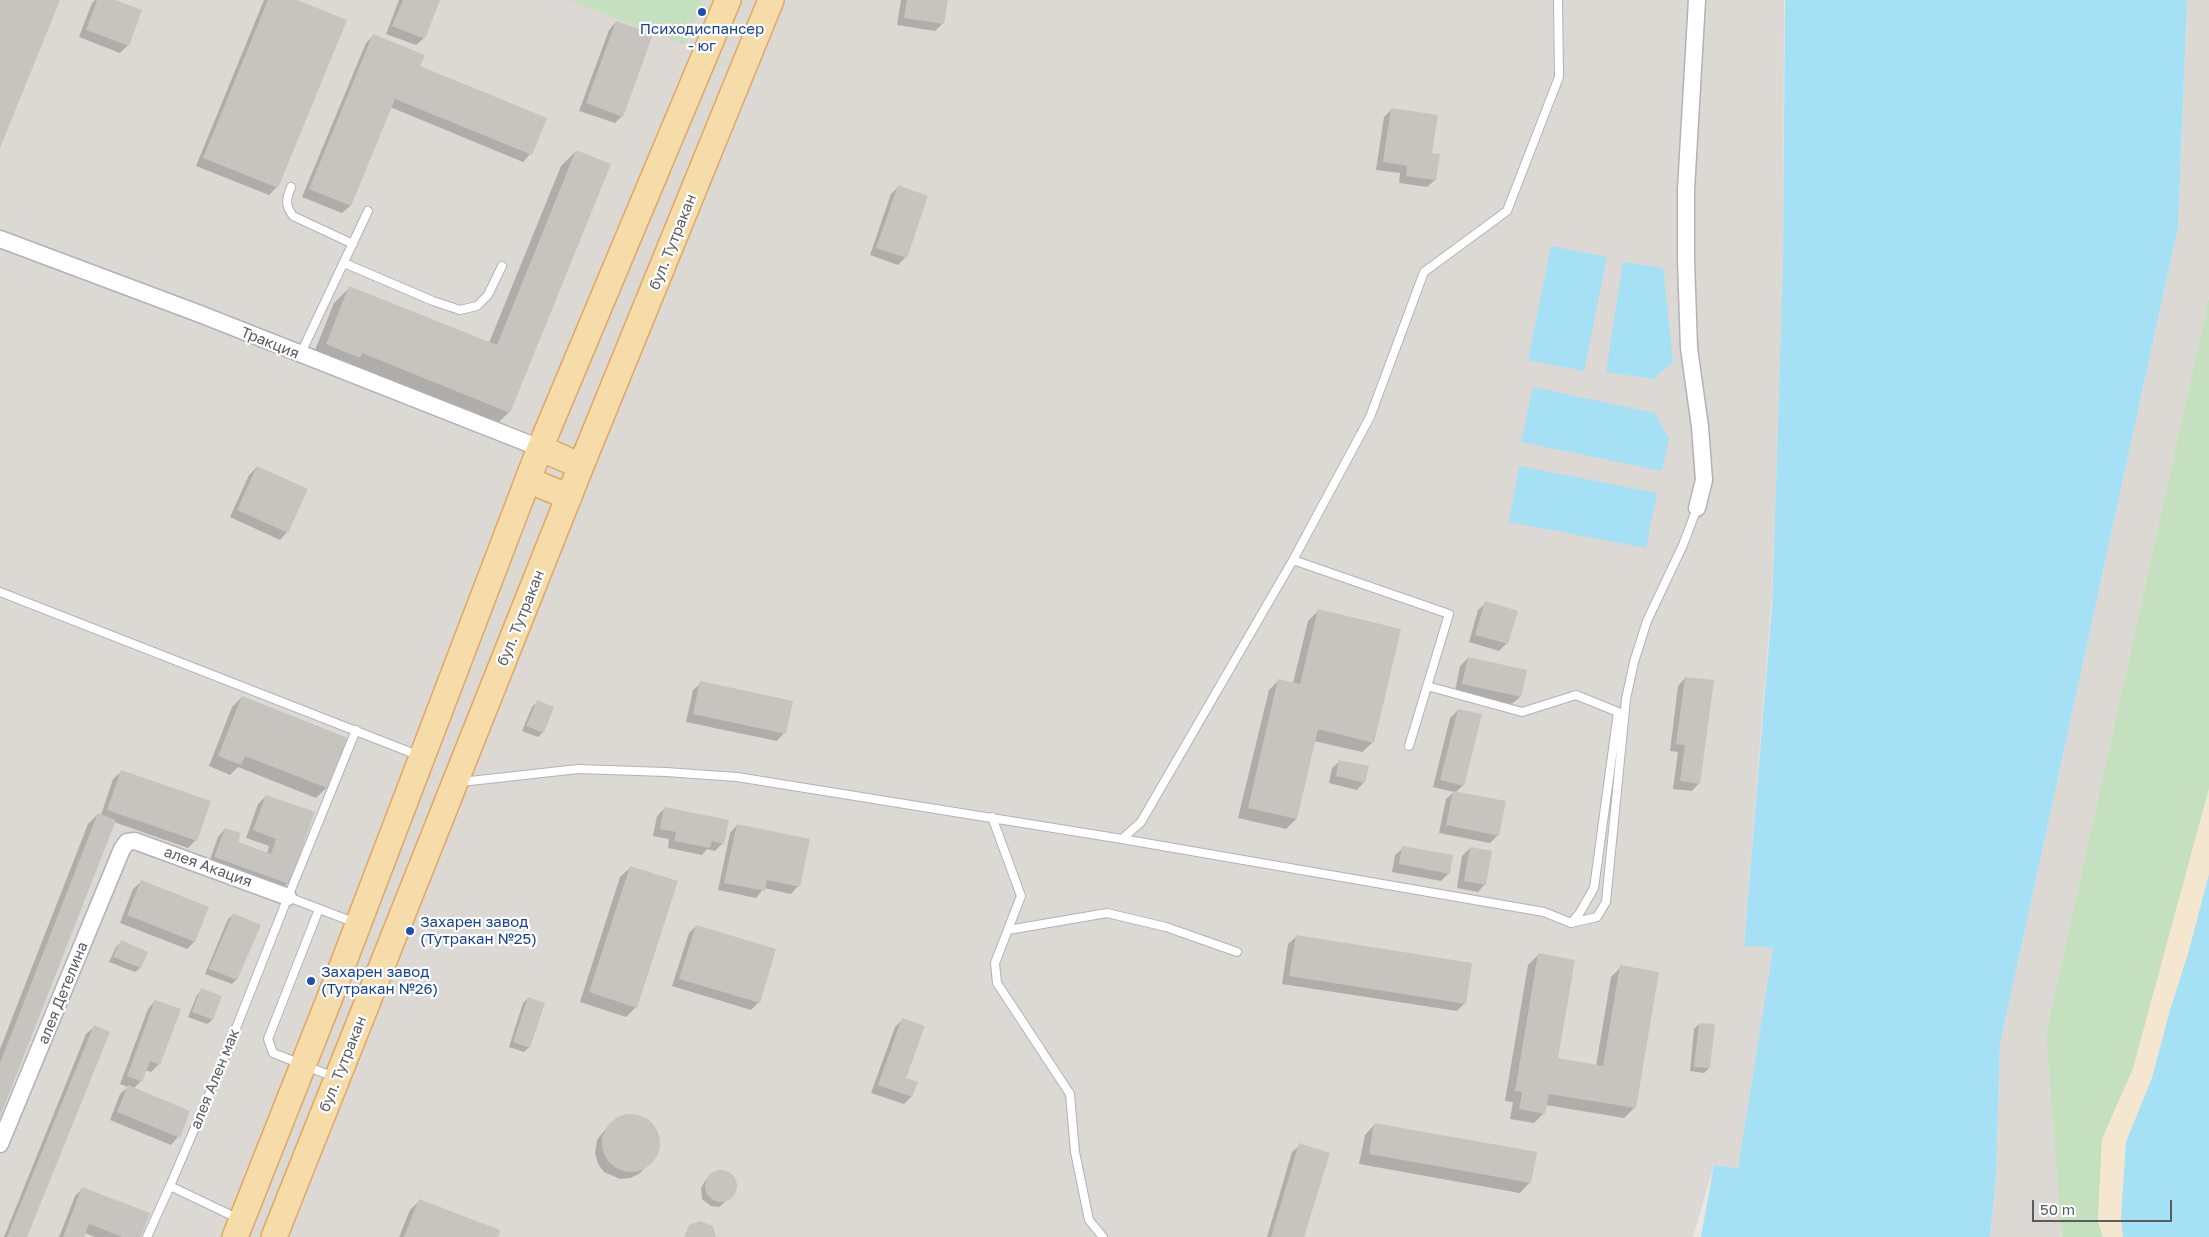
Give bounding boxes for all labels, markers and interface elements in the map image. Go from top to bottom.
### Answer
marker: Психодиспансер - юг [696,6,708,18]
place label: Психодиспансер - юг [640,20,764,55]
street label: бул. Тутракан [646,191,700,293]
street label: Тракция [238,323,302,363]
street label: бул. Тутракан [494,567,548,669]
street label: алея Акация [162,843,254,891]
place label: Захарен завод (Тутракан №25) [420,913,537,948]
marker: Захарен завод (Тутракан №25) [404,925,416,937]
street label: алея Детелина [34,939,92,1047]
place label: Захарен завод (Тутракан №26) [321,963,438,998]
marker: Захарен завод (Тутракан №26) [305,975,317,987]
street label: бул. Тутракан [316,1013,370,1115]
street label: алея Ален мак [187,1026,243,1132]
scale bar [2034,1190,2174,1222]
text: 50 m [2040,1200,2075,1218]

